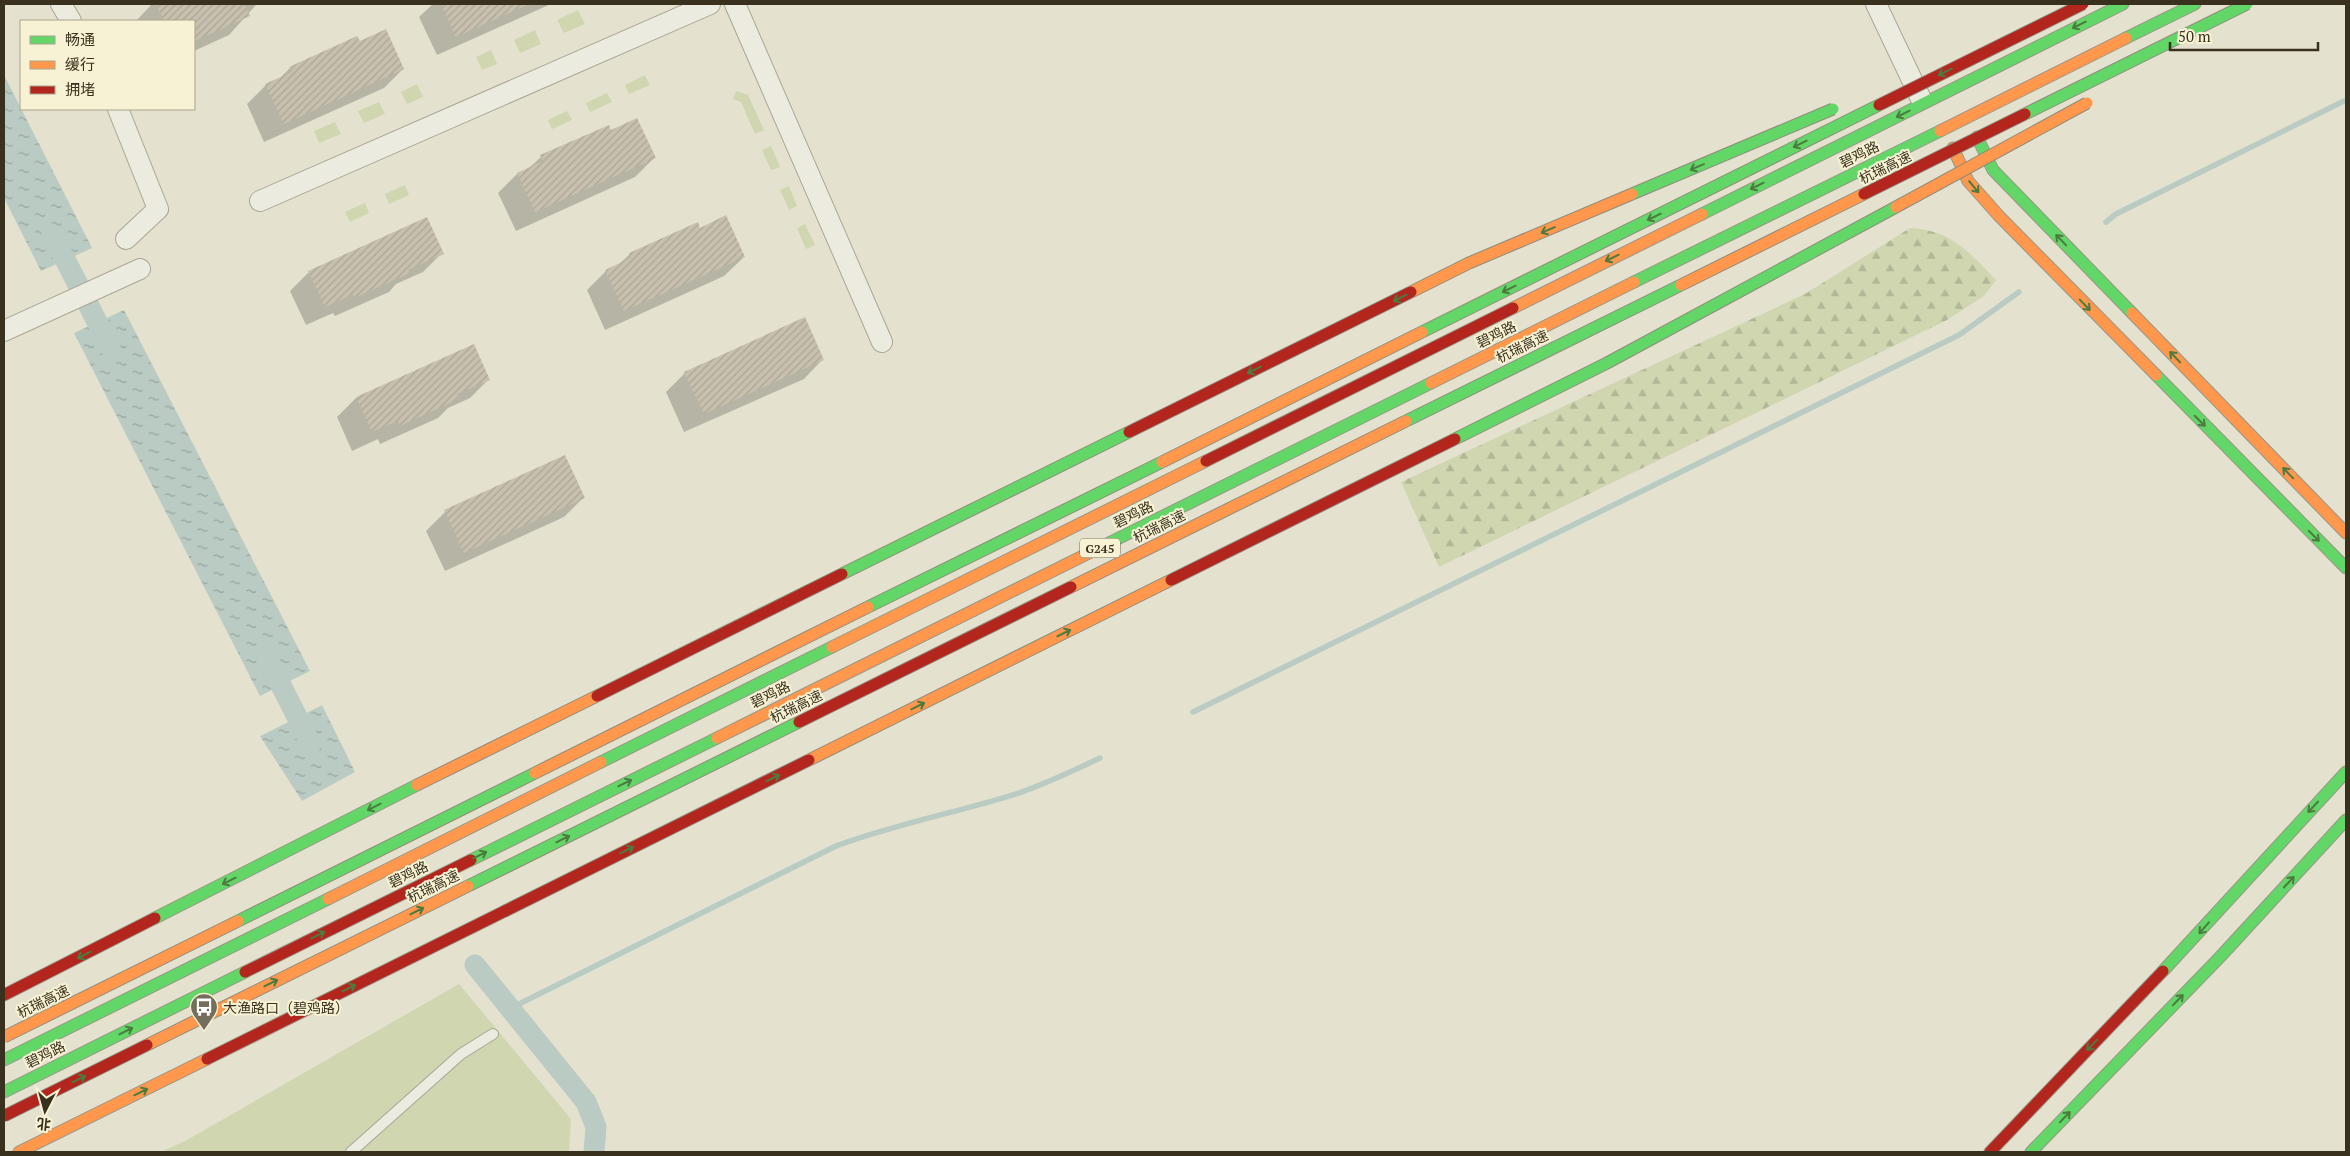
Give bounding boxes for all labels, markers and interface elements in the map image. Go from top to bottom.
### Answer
legend [20,20,195,110]
scale bar [2170,20,2318,52]
one-way arrow [2072,21,2087,31]
text: 50 m [2178,26,2211,46]
text: 畅通 [65,29,95,49]
text: 缓行 [65,54,95,74]
one-way arrow [1938,67,1953,77]
text: 拥堵 [65,79,95,99]
one-way arrow [1895,109,1910,119]
street label: 碧鸡路 [1836,136,1882,172]
one-way arrow [1793,140,1808,149]
street label: 杭瑞高速 [1856,146,1914,188]
one-way arrow [1690,162,1705,172]
one-way arrow [1968,181,1979,194]
one-way arrow [1750,182,1765,191]
one-way arrow [1647,212,1662,222]
one-way arrow [1541,226,1556,235]
one-way arrow [2055,234,2067,247]
one-way arrow [1605,254,1620,264]
one-way arrow [1502,285,1517,294]
one-way arrow [1393,294,1408,303]
one-way arrow [2079,299,2091,312]
street label: 碧鸡路 [1473,316,1519,352]
street label: 杭瑞高速 [1493,325,1551,367]
one-way arrow [2169,351,2181,363]
one-way arrow [1247,365,1262,375]
one-way arrow [2194,415,2206,427]
one-way arrow [2282,467,2294,480]
street label: 碧鸡路 [1110,496,1156,532]
street label: 杭瑞高速 [1130,505,1188,547]
one-way arrow [2308,530,2321,542]
road number: G245 [1080,538,1120,558]
one-way arrow [1056,628,1071,637]
street label: 碧鸡路 [747,676,793,712]
street label: 杭瑞高速 [767,685,825,727]
one-way arrow [910,700,925,710]
one-way arrow [765,773,780,782]
one-way arrow [617,778,632,787]
one-way arrow [2307,801,2319,814]
one-way arrow [366,802,381,812]
one-way arrow [555,834,570,844]
one-way arrow [619,845,634,854]
one-way arrow [472,850,487,860]
street label: 碧鸡路 [385,856,431,892]
street label: 杭瑞高速 [404,865,462,907]
one-way arrow [2283,876,2295,888]
one-way arrow [222,877,237,886]
one-way arrow [409,906,424,915]
one-way arrow [2199,921,2210,934]
one-way arrow [311,930,326,940]
one-way arrow [77,951,92,960]
one-way arrow [264,978,279,988]
street label: 杭瑞高速 [14,980,72,1022]
one-way arrow [341,983,356,993]
bus stop icon: 大渔路口（碧鸡路） [189,992,219,1031]
one-way arrow [2172,994,2184,1007]
place label: 大渔路口（碧鸡路） [223,998,349,1017]
one-way arrow [118,1026,133,1035]
street label: 碧鸡路 [22,1036,68,1072]
one-way arrow [2086,1039,2098,1052]
one-way arrow [71,1074,86,1083]
north arrow [20,1086,70,1136]
one-way arrow [133,1087,148,1096]
one-way arrow [2059,1111,2071,1124]
text: 北 [36,1114,52,1135]

